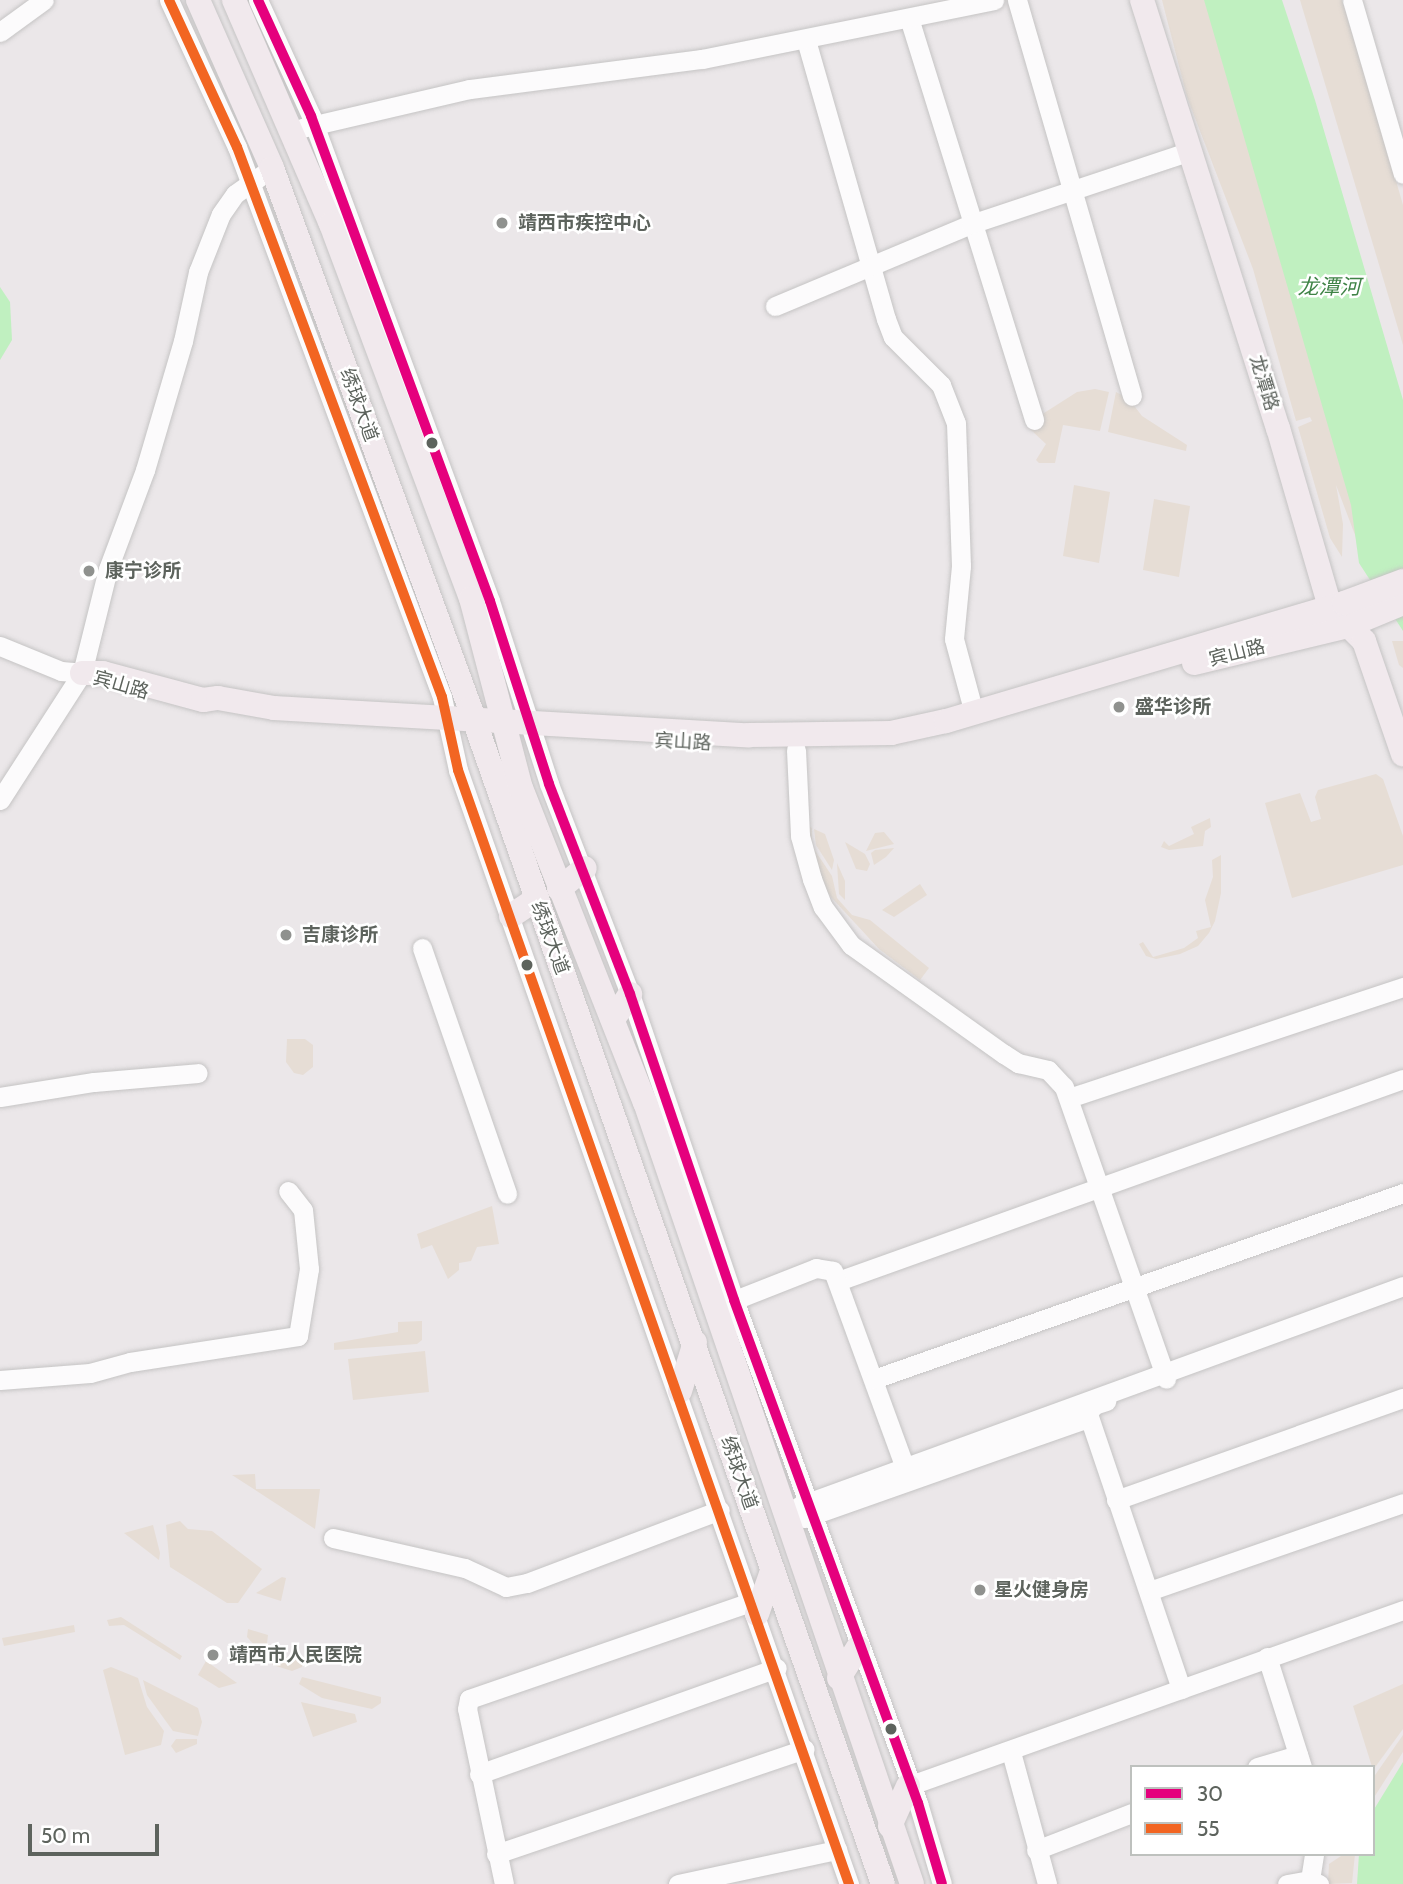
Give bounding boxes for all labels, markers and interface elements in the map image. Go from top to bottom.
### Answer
place label: 靖西市疾控中心 [518,212,651,234]
marker: 靖西市疾控中心 [492,213,512,233]
water label: 龙潭河 [1298,274,1360,300]
street label: 龙潭路 [1245,352,1283,414]
street label: 绣球大道 [335,365,383,445]
unlabelled marker [425,436,439,450]
place label: 康宁诊所 [105,560,181,582]
marker: 康宁诊所 [79,561,99,581]
street label: 宾山路 [1207,635,1267,671]
street label: 宾山路 [90,666,152,704]
place label: 盛华诊所 [1135,696,1211,718]
marker: 盛华诊所 [1109,697,1129,717]
street label: 宾山路 [654,729,712,755]
street label: 绣球大道 [526,898,574,978]
place label: 吉康诊所 [302,924,378,946]
marker: 吉康诊所 [276,925,296,945]
unlabelled marker [520,958,534,972]
street label: 绣球大道 [716,1433,762,1513]
place label: 星火健身房 [994,1579,1089,1601]
marker: 星火健身房 [972,1582,988,1598]
place label: 靖西市人民医院 [229,1644,362,1666]
marker: 靖西市人民医院 [203,1645,223,1665]
unlabelled marker [884,1722,898,1736]
legend [1130,1765,1375,1856]
text: 30 [1197,1781,1223,1806]
scale bar [32,1811,163,1855]
text: 55 [1197,1816,1220,1841]
text: 50 m [41,1823,90,1848]

